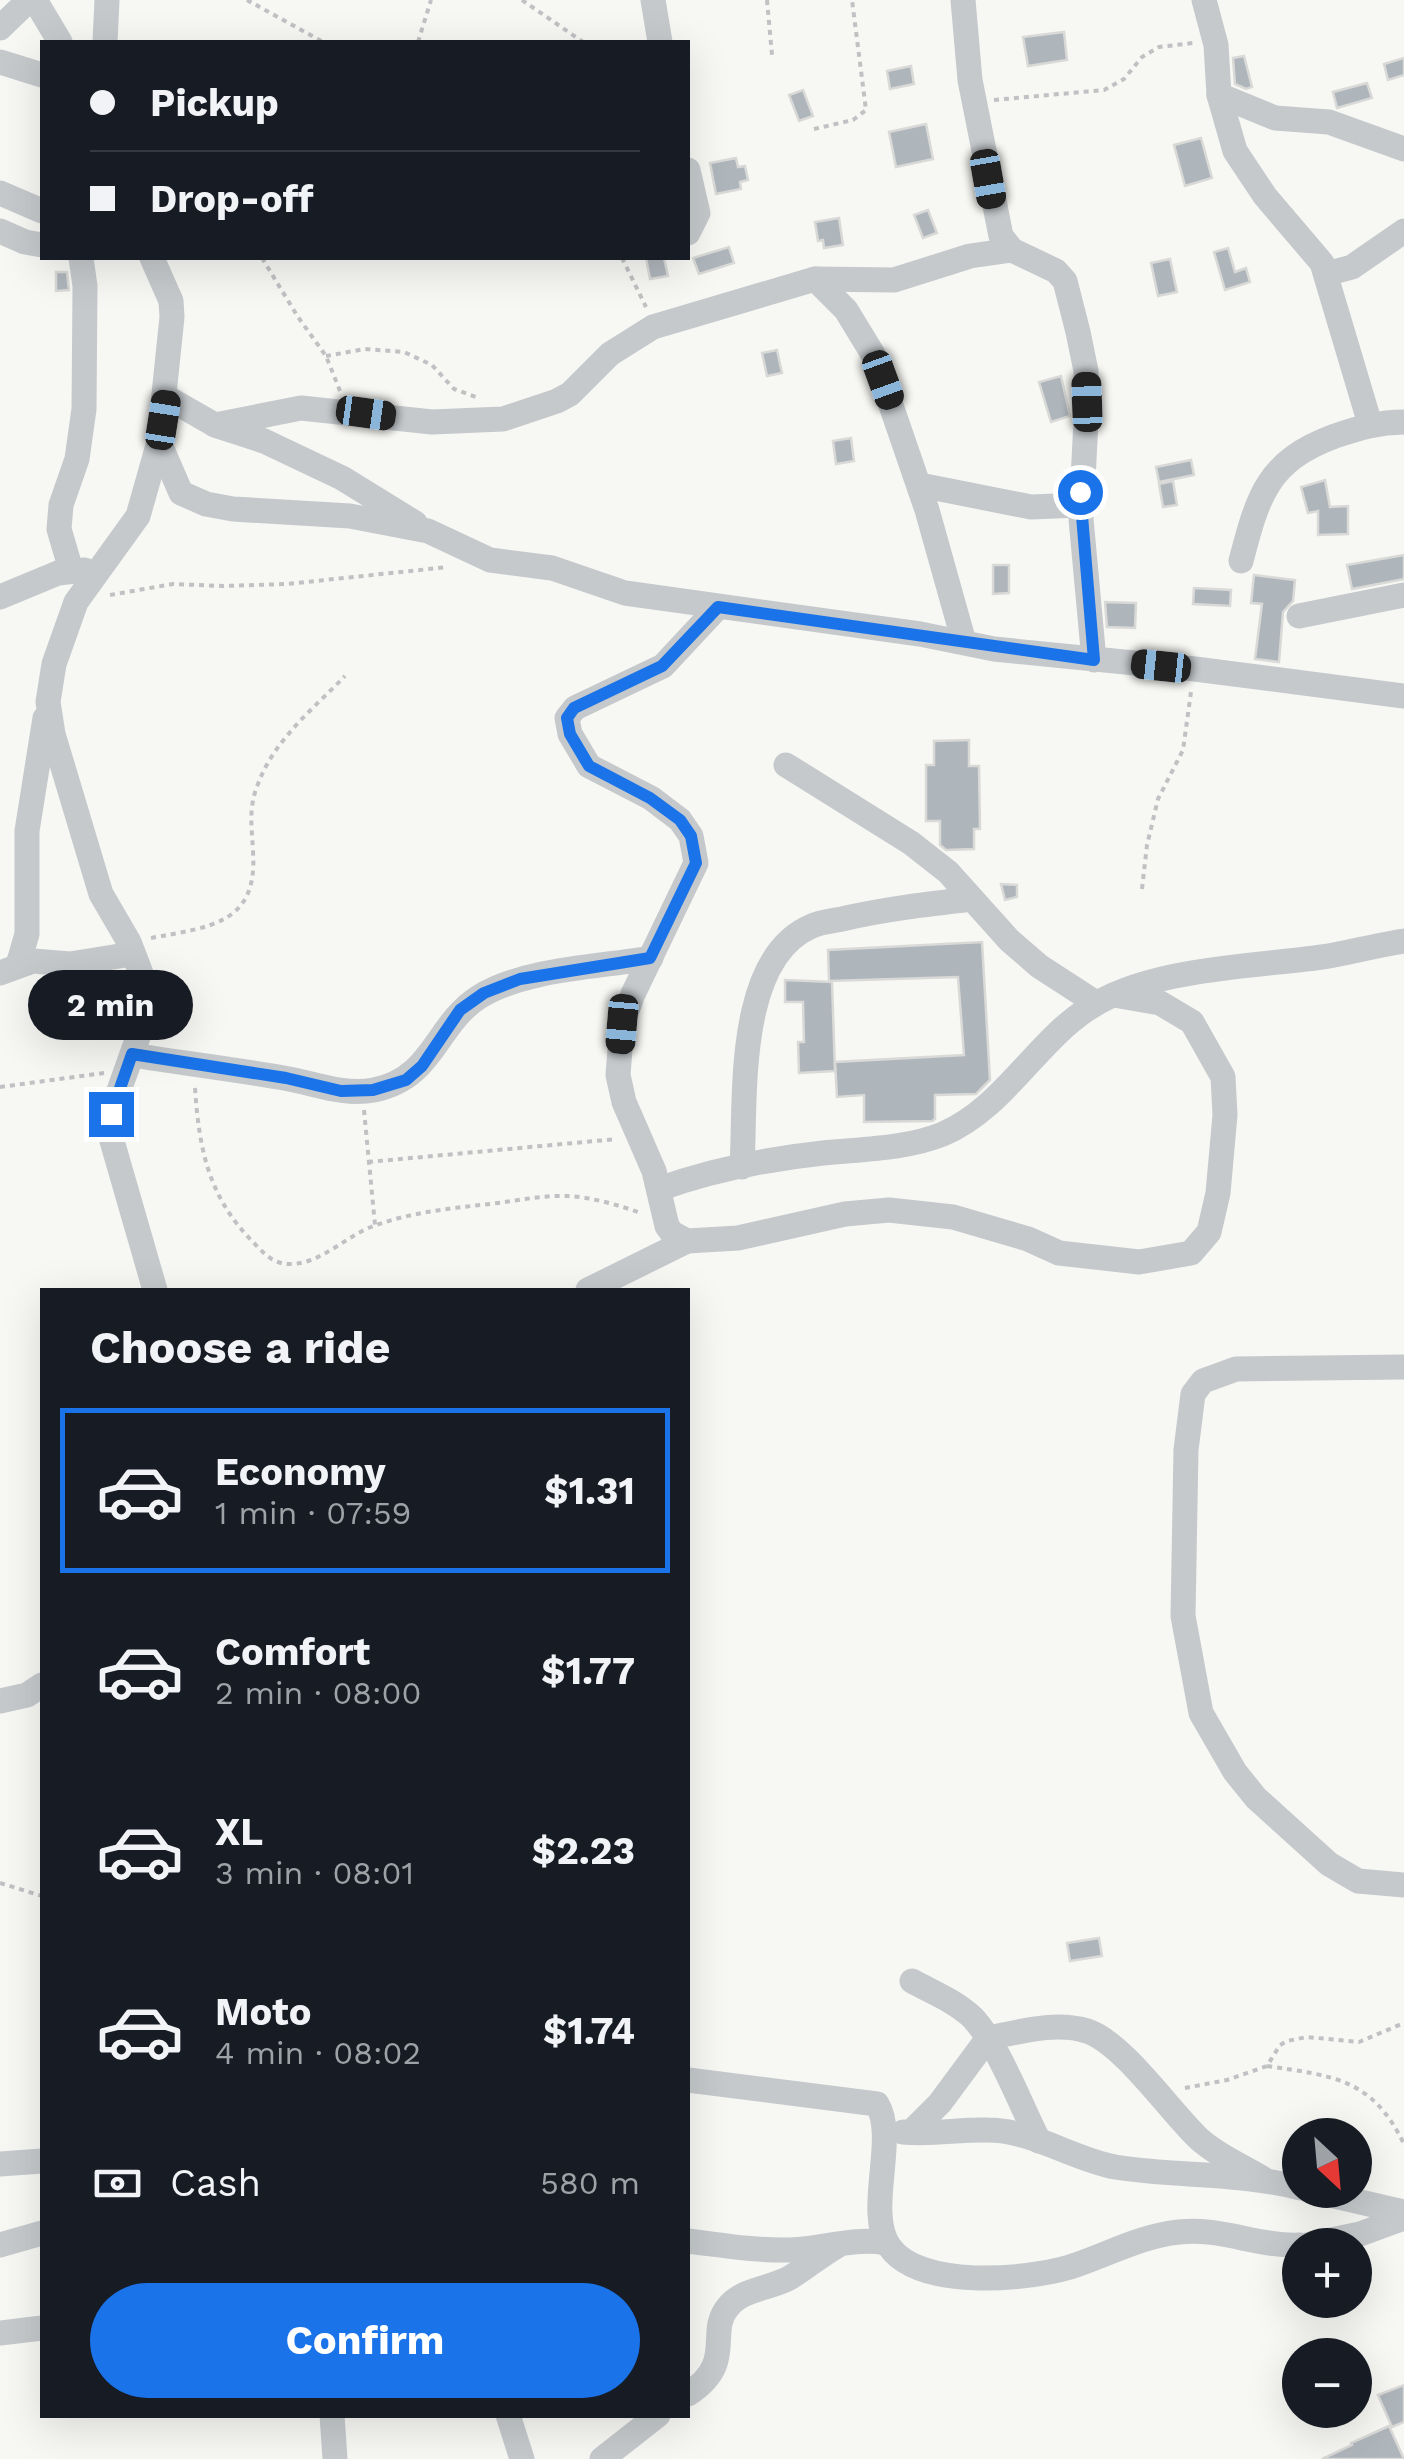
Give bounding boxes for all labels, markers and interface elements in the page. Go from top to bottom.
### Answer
text: Pickup [150,81,279,125]
car [968,147,1008,211]
text: Drop-off [150,177,314,221]
car [859,347,907,413]
car [1071,371,1103,433]
car [143,388,183,452]
car [334,394,398,432]
route start [1058,470,1103,515]
car [1130,648,1192,684]
callout: 2 min [28,969,194,1039]
text: 2 min [67,986,154,1024]
car [604,993,640,1055]
route end [89,1092,134,1137]
text: Choose a ride [90,1321,390,1374]
icon: car [95,1446,185,1536]
text: Economy [215,1450,386,1494]
text: $1.31 [544,1469,635,1513]
text: 1 min · 07:59 [215,1494,411,1532]
icon: car [95,1626,185,1716]
text: Comfort [215,1630,370,1674]
text: $1.77 [541,1649,635,1693]
text: 2 min · 08:00 [215,1674,421,1712]
icon: car [95,1806,185,1896]
text: XL [215,1810,263,1854]
text: $2.23 [532,1829,635,1873]
text: 3 min · 08:01 [215,1854,414,1892]
icon: car [95,1986,185,2076]
text: Moto [215,1990,311,2034]
text: $1.74 [543,2009,635,2053]
text: 4 min · 08:02 [215,2034,421,2072]
north arrow [1282,2118,1372,2208]
map controls [1282,2118,1372,2428]
icon: cash [90,2156,145,2211]
text: Cash [170,2161,261,2205]
text: 580 m [540,2164,640,2202]
button: + [1282,2228,1372,2318]
button: Confirm [90,2283,640,2398]
button: − [1282,2338,1372,2428]

